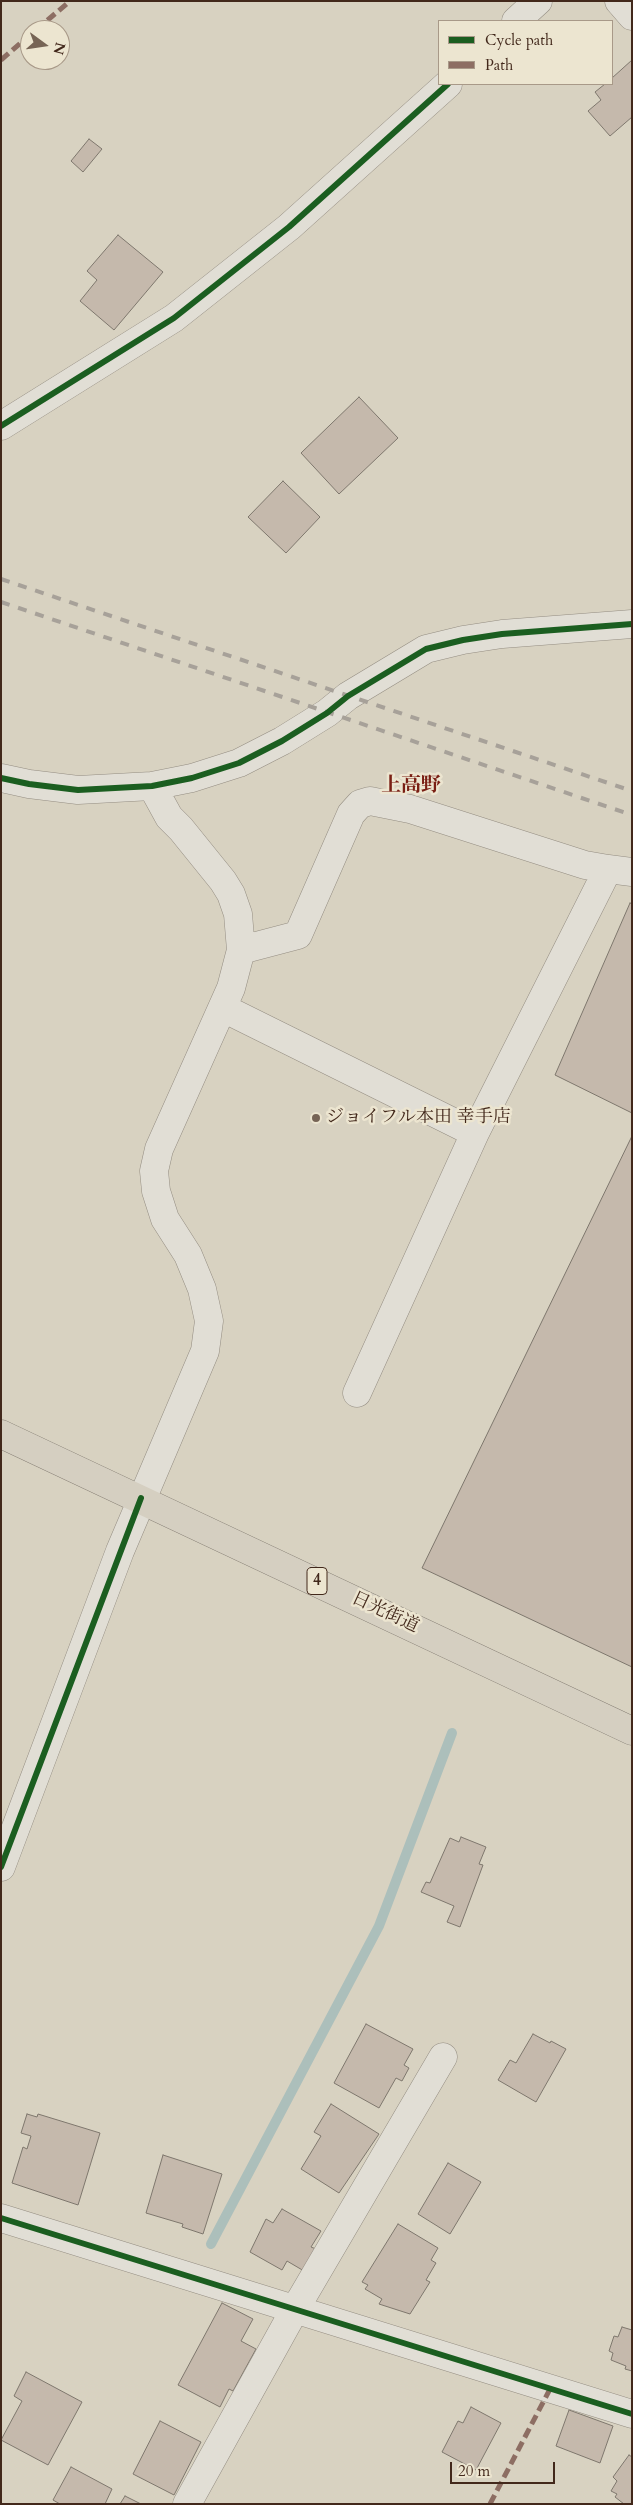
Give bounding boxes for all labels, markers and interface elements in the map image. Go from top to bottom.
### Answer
north arrow [20,20,70,70]
legend [438,20,613,85]
text: Cycle path [485,30,553,50]
text: N [48,40,70,57]
text: Path [485,55,513,75]
district label: 上高野 [381,774,441,798]
place label: ジョイフル本田 幸手店 [326,1107,511,1129]
marker: ジョイフル本田 幸手店 [310,1112,322,1124]
road number: 4 [307,1568,327,1594]
street label: 日光街道 [348,1588,422,1638]
scale bar [453,2452,558,2484]
text: 20 m [458,2461,490,2481]

